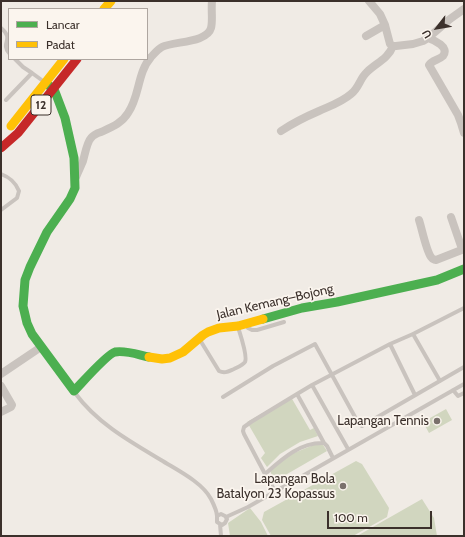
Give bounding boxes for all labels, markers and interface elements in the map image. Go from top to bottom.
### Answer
legend [8,8,148,60]
north arrow [417,8,457,48]
text: Lancar [46,17,79,32]
text: U [419,27,435,41]
text: Padat [46,37,75,52]
road number: 12 [31,95,51,115]
street label: Jalan Kemang–Bojong [215,281,335,323]
place label: Lapangan Tennis [337,413,429,429]
marker: Lapangan Tennis [432,416,442,426]
place label: Lapangan Bola Batalyon 23 Kopassus [216,471,335,502]
marker: Lapangan Bola Batalyon 23 Kopassus [338,481,348,491]
scale bar [329,503,434,529]
text: 100 m [334,510,368,525]

